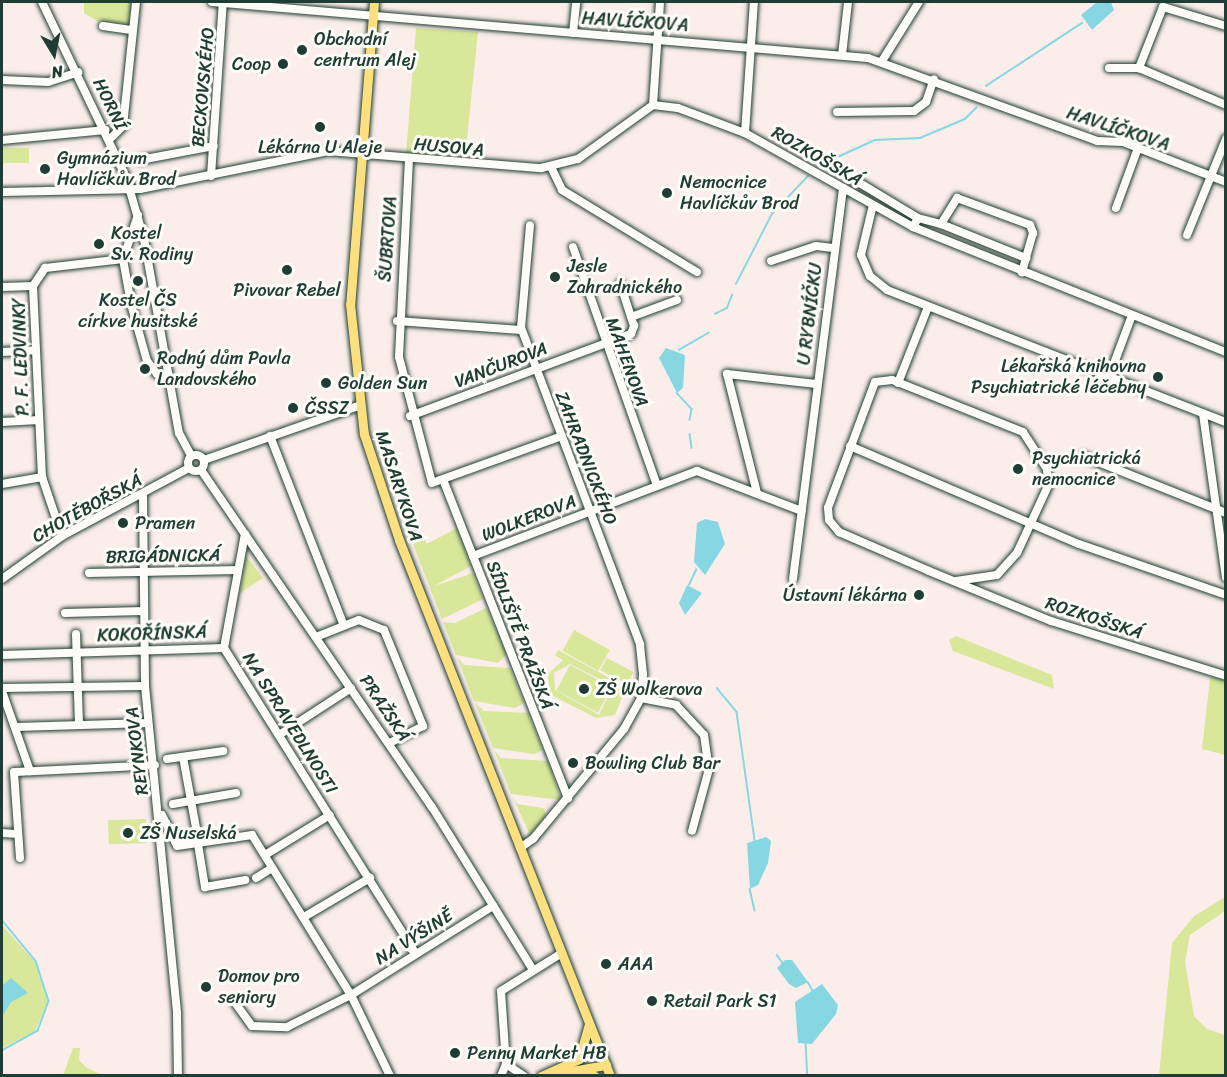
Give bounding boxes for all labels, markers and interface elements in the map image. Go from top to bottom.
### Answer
street label: HAVLÍČKOVA [581,7,689,37]
north arrow [24,24,84,84]
street label: BECKOVSKÉHO [187,26,219,148]
place label: Obchodní centrum Alej [314,29,417,72]
marker: Obchodní centrum Alej [295,43,309,57]
place label: Coop [232,53,271,75]
text: N [49,57,65,87]
marker: Coop [276,57,290,71]
street label: HORNÍ [88,74,132,134]
street label: HAVLÍČKOVA [1064,102,1172,156]
marker: Lékárna U Aleje [313,120,327,134]
street label: ROZKOŠSKÁ [768,121,866,191]
street label: HUSOVA [413,133,485,161]
place label: Lékárna U Aleje [258,136,382,158]
place label: Gymnázium Havlíčkův Brod [57,148,176,190]
marker: Gymnázium Havlíčkův Brod [38,162,52,176]
place label: Nemocnice Havlíčkův Brod [680,172,799,214]
marker: Nemocnice Havlíčkův Brod [658,184,676,202]
street label: ŠUBRTOVA [374,195,402,283]
place label: Kostel Sv. Rodiny [111,223,193,266]
marker: Kostel Sv. Rodiny [92,237,106,251]
place label: Jesle Zahradnického [567,256,682,298]
street label: U RYBNÍČKU [793,262,827,366]
marker: Pivovar Rebel [280,263,294,277]
marker: Jesle Zahradnického [548,270,562,284]
marker: Kostel ČS církve husitské [131,274,145,288]
place label: Pivovar Rebel [233,279,341,301]
place label: Kostel ČS církve husitské [78,290,198,332]
street label: P. F. LEDVINKY [8,299,34,415]
street label: MAHENOVA [601,314,653,410]
street label: VANČUROVA [452,337,550,393]
place label: Rodný dům Pavla Landovského [157,348,290,391]
place label: Lékařská knihovna Psychiatrické léčebny [971,356,1146,398]
marker: Rodný dům Pavla Landovského [138,362,152,376]
marker: Lékařská knihovna Psychiatrické léčebny [1151,370,1165,384]
place label: Golden Sun [338,372,427,394]
marker: Golden Sun [319,376,333,390]
street label: ZAHRADNICKÉHO [551,388,621,528]
place label: ČSSZ [305,397,349,419]
marker: ČSSZ [286,401,300,415]
street label: MASARYKOVA [371,428,427,544]
place label: Psychiatrická nemocnice [1032,448,1141,490]
marker: Psychiatrická nemocnice [1009,460,1027,478]
street label: CHOTĚBOŘSKÁ [28,469,146,547]
street label: WOLKEROVA [479,490,579,546]
place label: Pramen [135,512,195,534]
marker: Pramen [116,516,130,530]
street label: BRIGÁDNICKÁ [105,544,221,568]
street label: SÍDLIŠTĚ PRAŽSKÁ [482,558,558,712]
place label: Ústavní lékárna [783,584,907,606]
marker: Ústavní lékárna [912,588,926,602]
street label: ROZKOŠSKÁ [1043,592,1145,644]
street label: KOKOŘÍNSKÁ [97,621,207,647]
street label: NA SPRAVEDLNOSTI [237,647,343,799]
street label: PRAŽSKÁ [355,671,415,745]
place label: ZŠ Wolkerova [596,678,702,700]
marker: ZŠ Wolkerova [577,682,591,696]
street label: REYNKOVA [121,706,153,796]
place label: Bowling Club Bar [585,752,720,774]
marker: Bowling Club Bar [566,756,580,770]
place label: ZŠ Nuselská [140,822,236,844]
marker: ZŠ Nuselská [121,826,135,840]
street label: NA VÝŠINĚ [370,904,458,970]
place label: AAA [618,953,653,975]
marker: AAA [599,957,613,971]
place label: Domov pro seniory [218,966,300,1008]
marker: Domov pro seniory [199,980,213,994]
place label: Retail Park S1 [664,990,776,1012]
marker: Retail Park S1 [645,994,659,1008]
place label: Penny Market HB [467,1042,607,1064]
marker: Penny Market HB [448,1046,462,1060]

